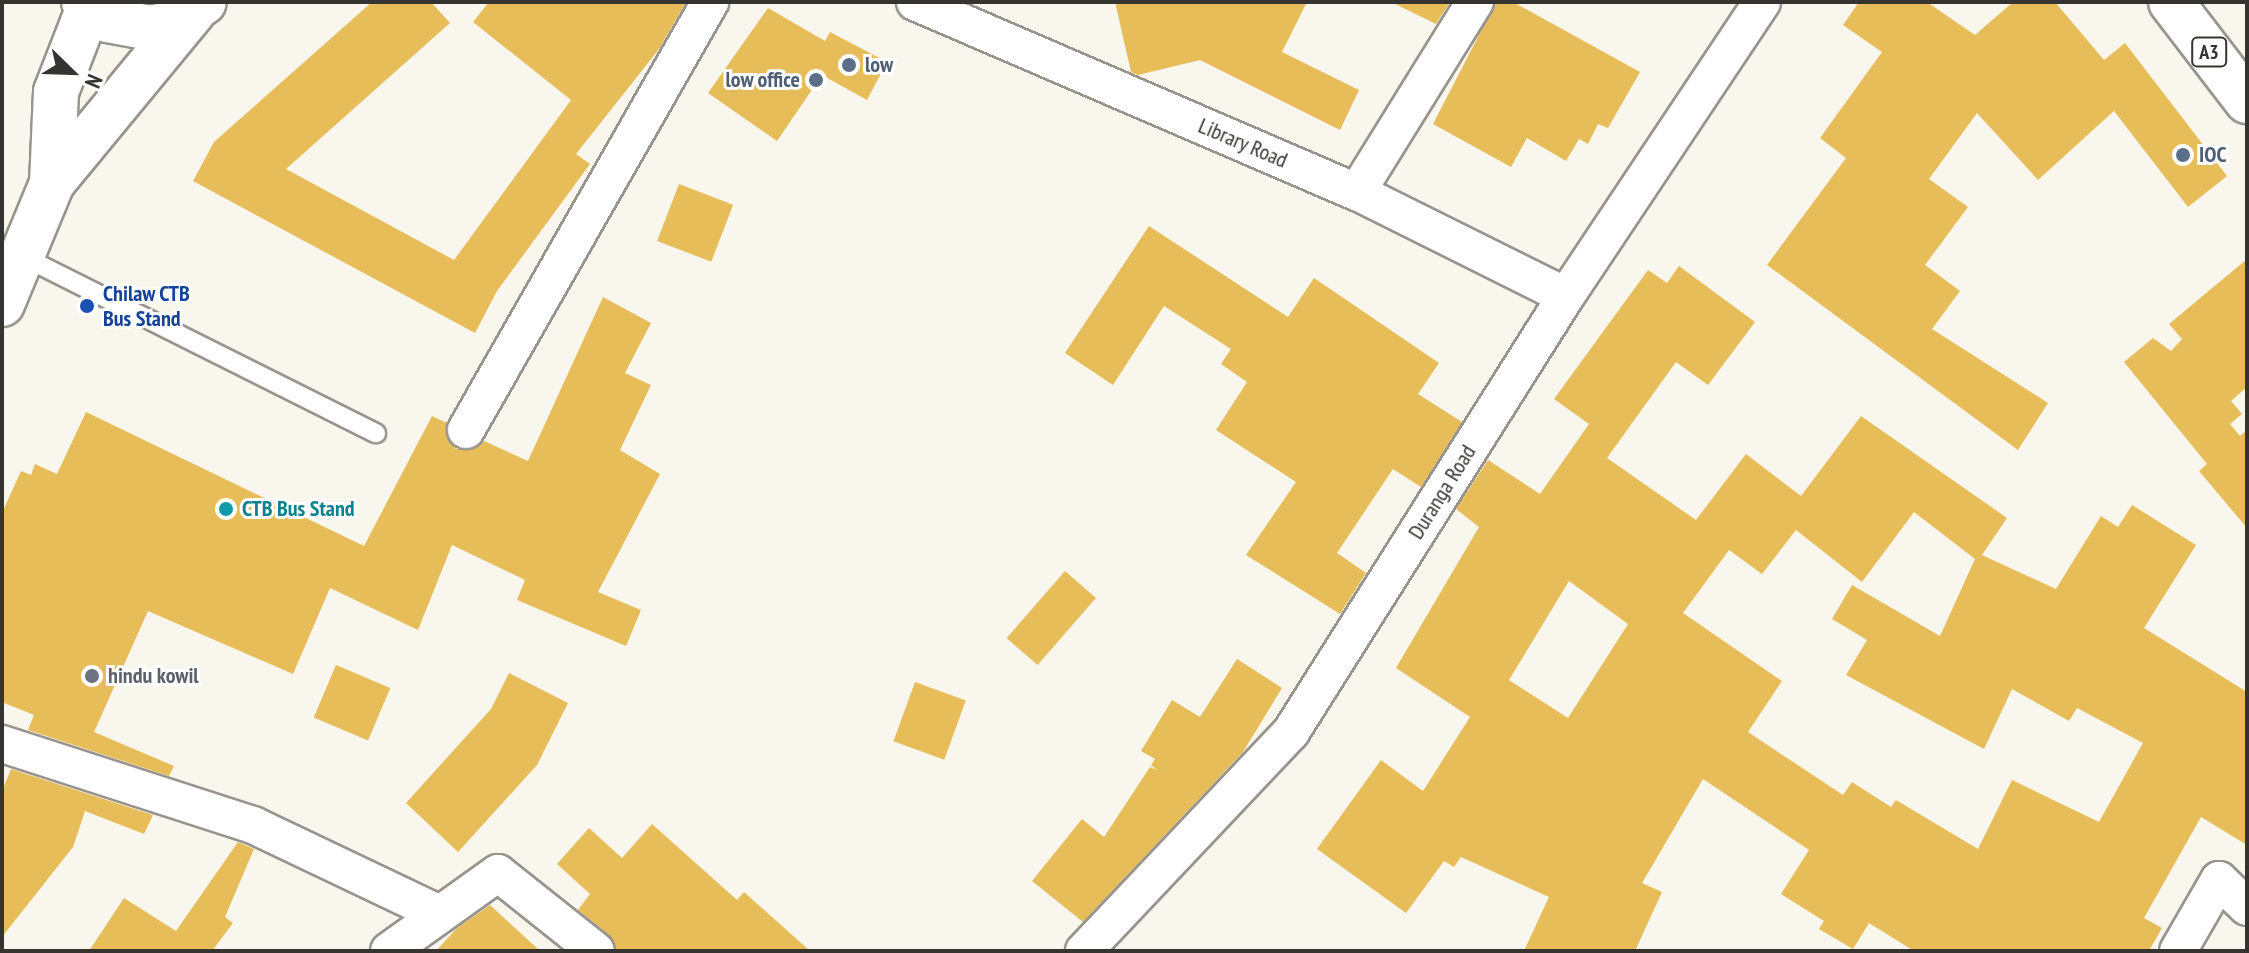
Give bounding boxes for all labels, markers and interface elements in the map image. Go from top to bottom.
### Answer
north arrow [32,32,112,112]
road number: A3 [2191,36,2227,68]
place label: low [865,52,893,78]
marker: low [840,56,858,74]
place label: low office [725,67,800,93]
text: N [79,70,109,92]
marker: low office [807,71,825,89]
street label: Library Road [1194,112,1292,174]
place label: IOC [2199,142,2226,168]
marker: IOC [2174,146,2192,164]
place label: Chilaw CTB Bus Stand [103,280,190,332]
marker: Chilaw CTB Bus Stand [78,297,96,315]
street label: Duranga Road [1403,440,1481,544]
place label: CTB Bus Stand [242,496,355,522]
marker: CTB Bus Stand [217,500,235,518]
place label: hindu kowil [108,663,199,689]
marker: hindu kowil [83,667,101,685]

